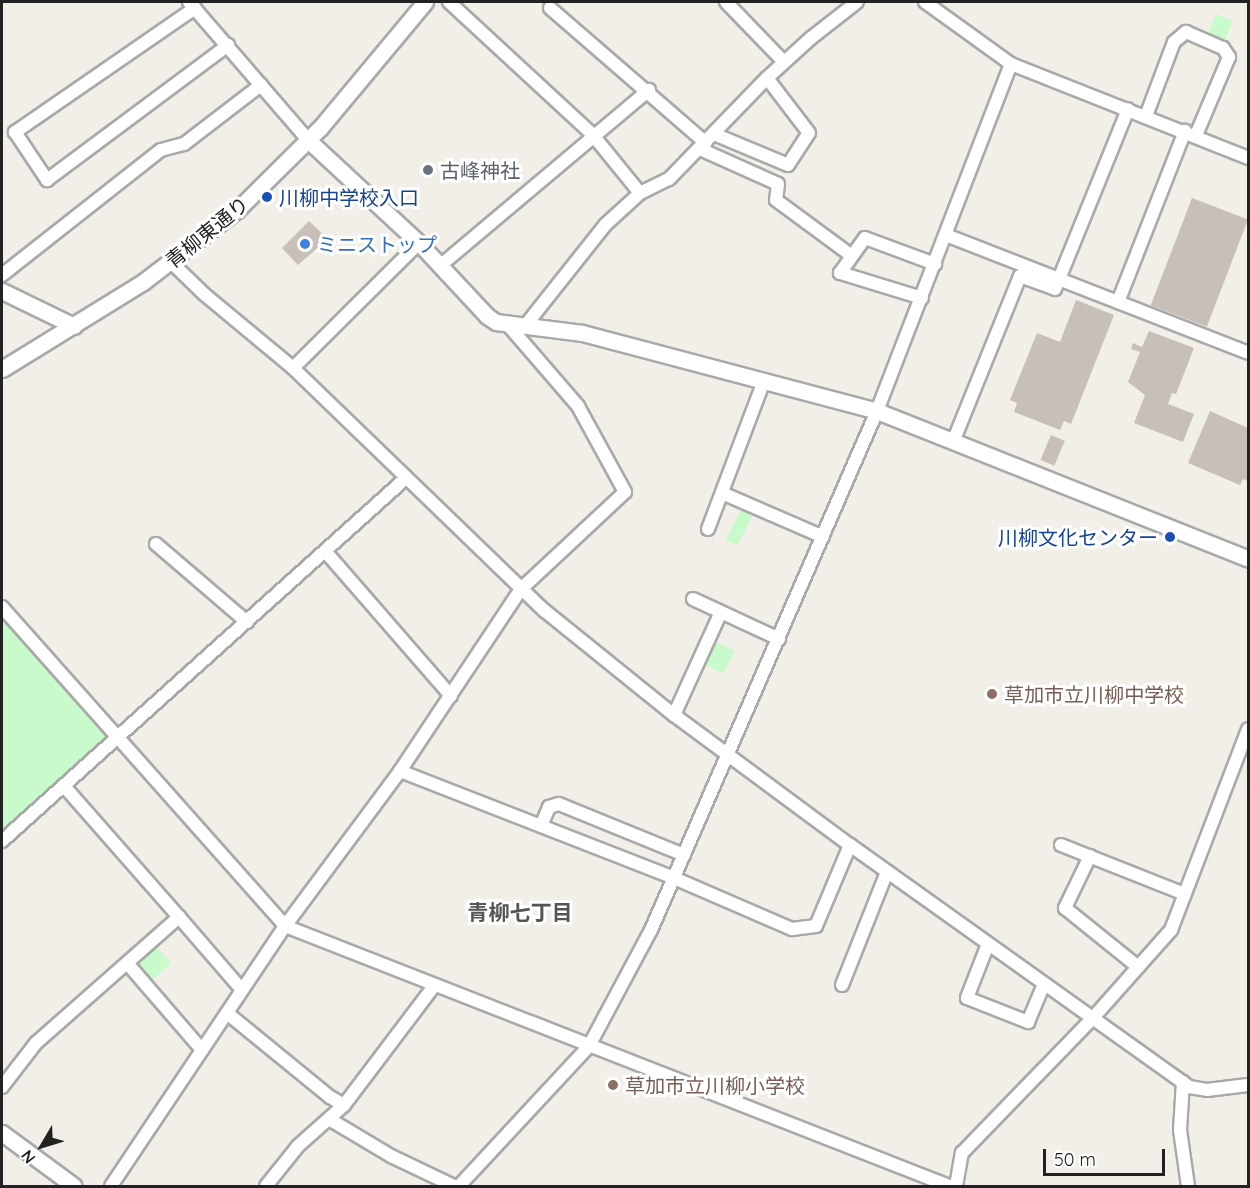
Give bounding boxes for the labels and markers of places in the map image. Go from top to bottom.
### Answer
place label: 古峰神社 [440,158,520,182]
marker: 古峰神社 [421,163,435,177]
place label: 川柳中学校入口 [279,185,419,209]
marker: 川柳中学校入口 [260,190,274,204]
place label: ミニストップ [317,232,437,256]
marker: ミニストップ [298,237,312,251]
place label: 川柳文化センター [998,525,1158,549]
marker: 川柳文化センター [1163,530,1177,544]
place label: 草加市立川柳中学校 [1004,682,1184,706]
marker: 草加市立川柳中学校 [985,687,999,701]
place label: 草加市立川柳小学校 [625,1073,805,1097]
marker: 草加市立川柳小学校 [606,1078,620,1092]

